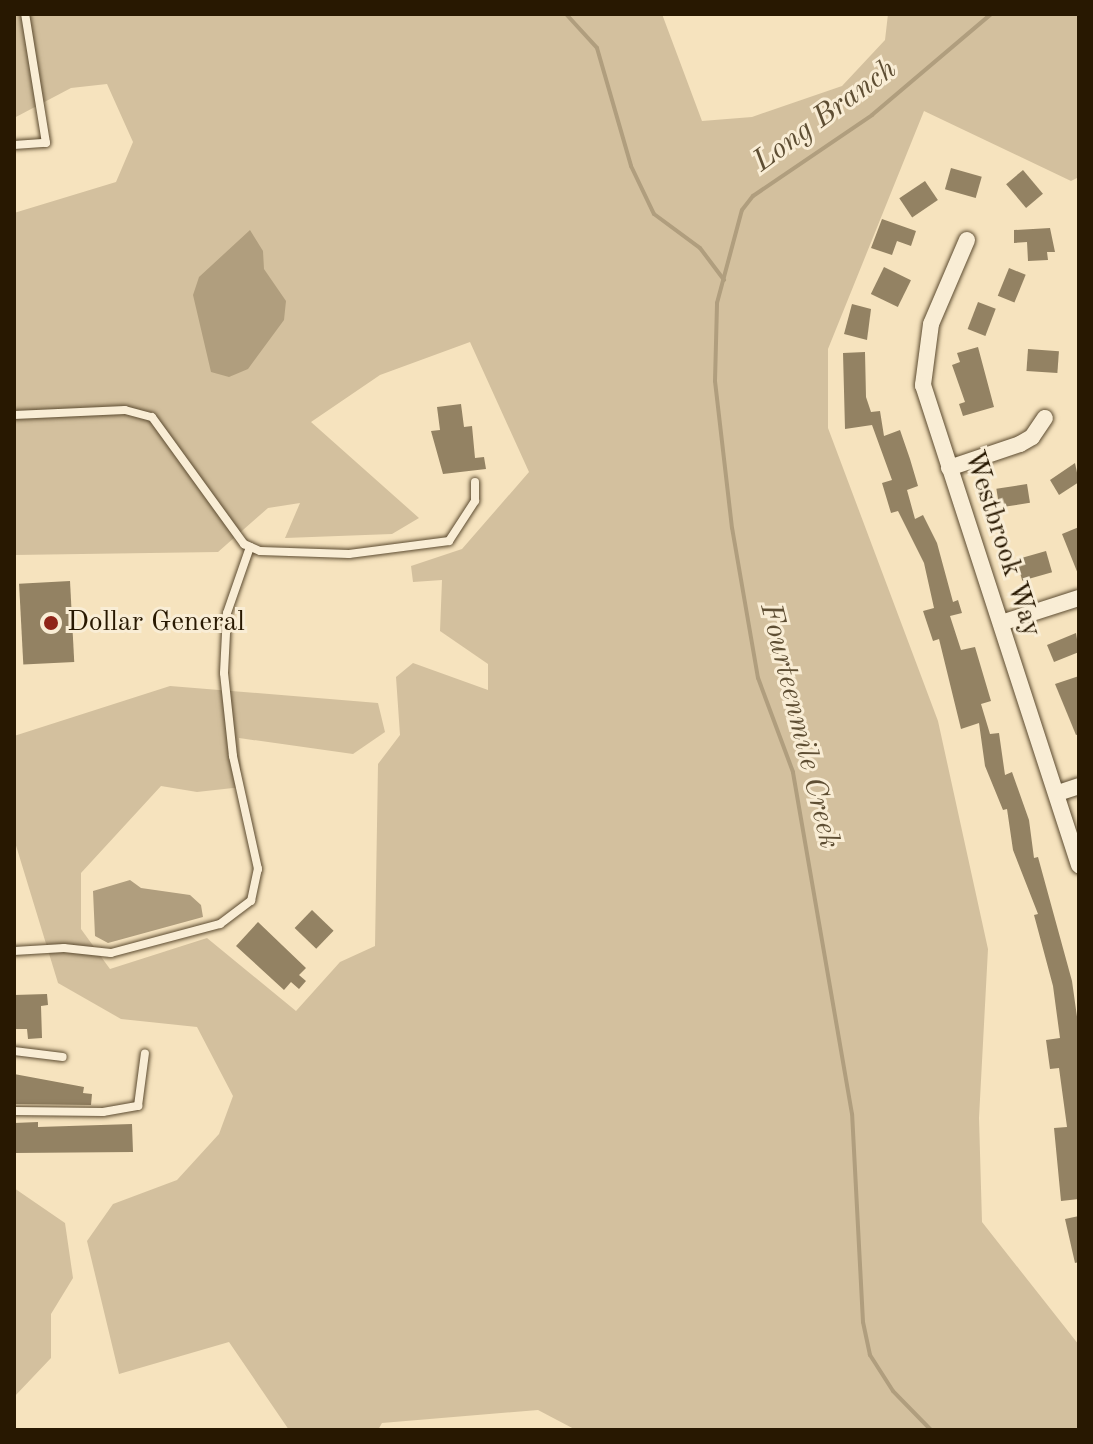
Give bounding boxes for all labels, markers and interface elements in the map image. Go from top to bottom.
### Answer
water label: Long Branch [746,52,904,180]
street label: Westbrook Way [956,447,1048,641]
water label: Fourteenmile Creek [751,600,847,852]
place label: Dollar General [67,606,245,640]
marker: Dollar General [42,614,60,632]

